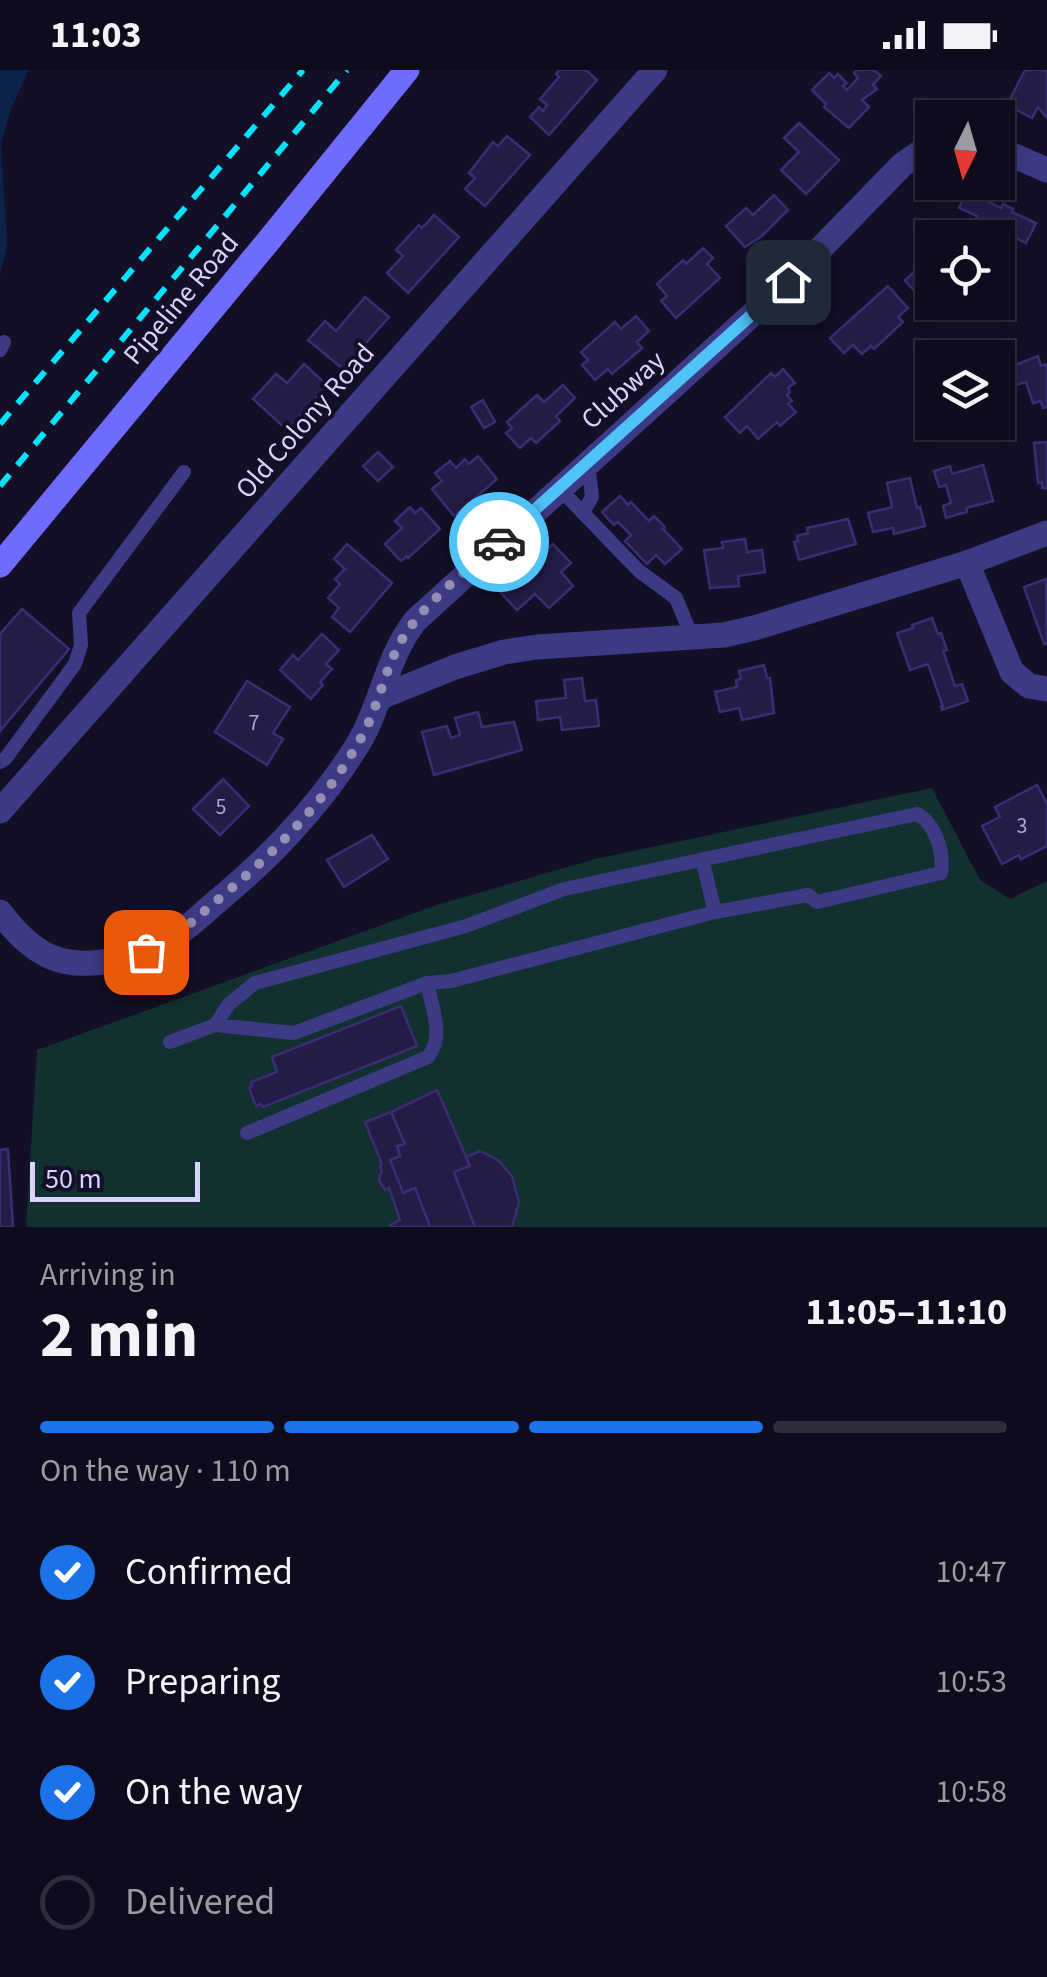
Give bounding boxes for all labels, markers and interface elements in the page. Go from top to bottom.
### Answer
text: 11:03 [50,8,142,62]
north arrow [915,100,1015,200]
map controls [915,100,1015,440]
button: locate [915,220,1015,320]
street label: Pipeline Road [114,224,248,374]
pin [746,240,831,325]
icon: home [761,255,816,310]
street label: Old Colony Road [226,335,384,507]
button: layers [915,340,1015,440]
street label: Clubway [572,341,674,439]
courier [449,492,549,592]
icon: car [472,515,527,570]
house number: 7 [249,707,260,739]
house number: 5 [216,791,226,823]
house number: 3 [1017,810,1027,842]
pin [104,910,189,995]
icon: bag [119,925,174,980]
scale bar [30,1157,200,1202]
text: 50 m [45,1159,102,1199]
text: Arriving in [40,1252,176,1298]
text: 11:05–11:10 [805,1285,1007,1339]
text: 2 min [40,1289,198,1382]
text: On the way · 110 m [40,1448,291,1494]
icon: check [40,1545,95,1600]
text: Confirmed [125,1545,293,1599]
text: 10:47 [935,1549,1007,1595]
icon: check [40,1655,95,1710]
text: Preparing [125,1655,280,1709]
text: 10:53 [935,1659,1007,1705]
icon: check [40,1765,95,1820]
text: On the way [125,1765,302,1819]
text: 10:58 [935,1769,1007,1815]
text: Delivered [125,1875,275,1929]

